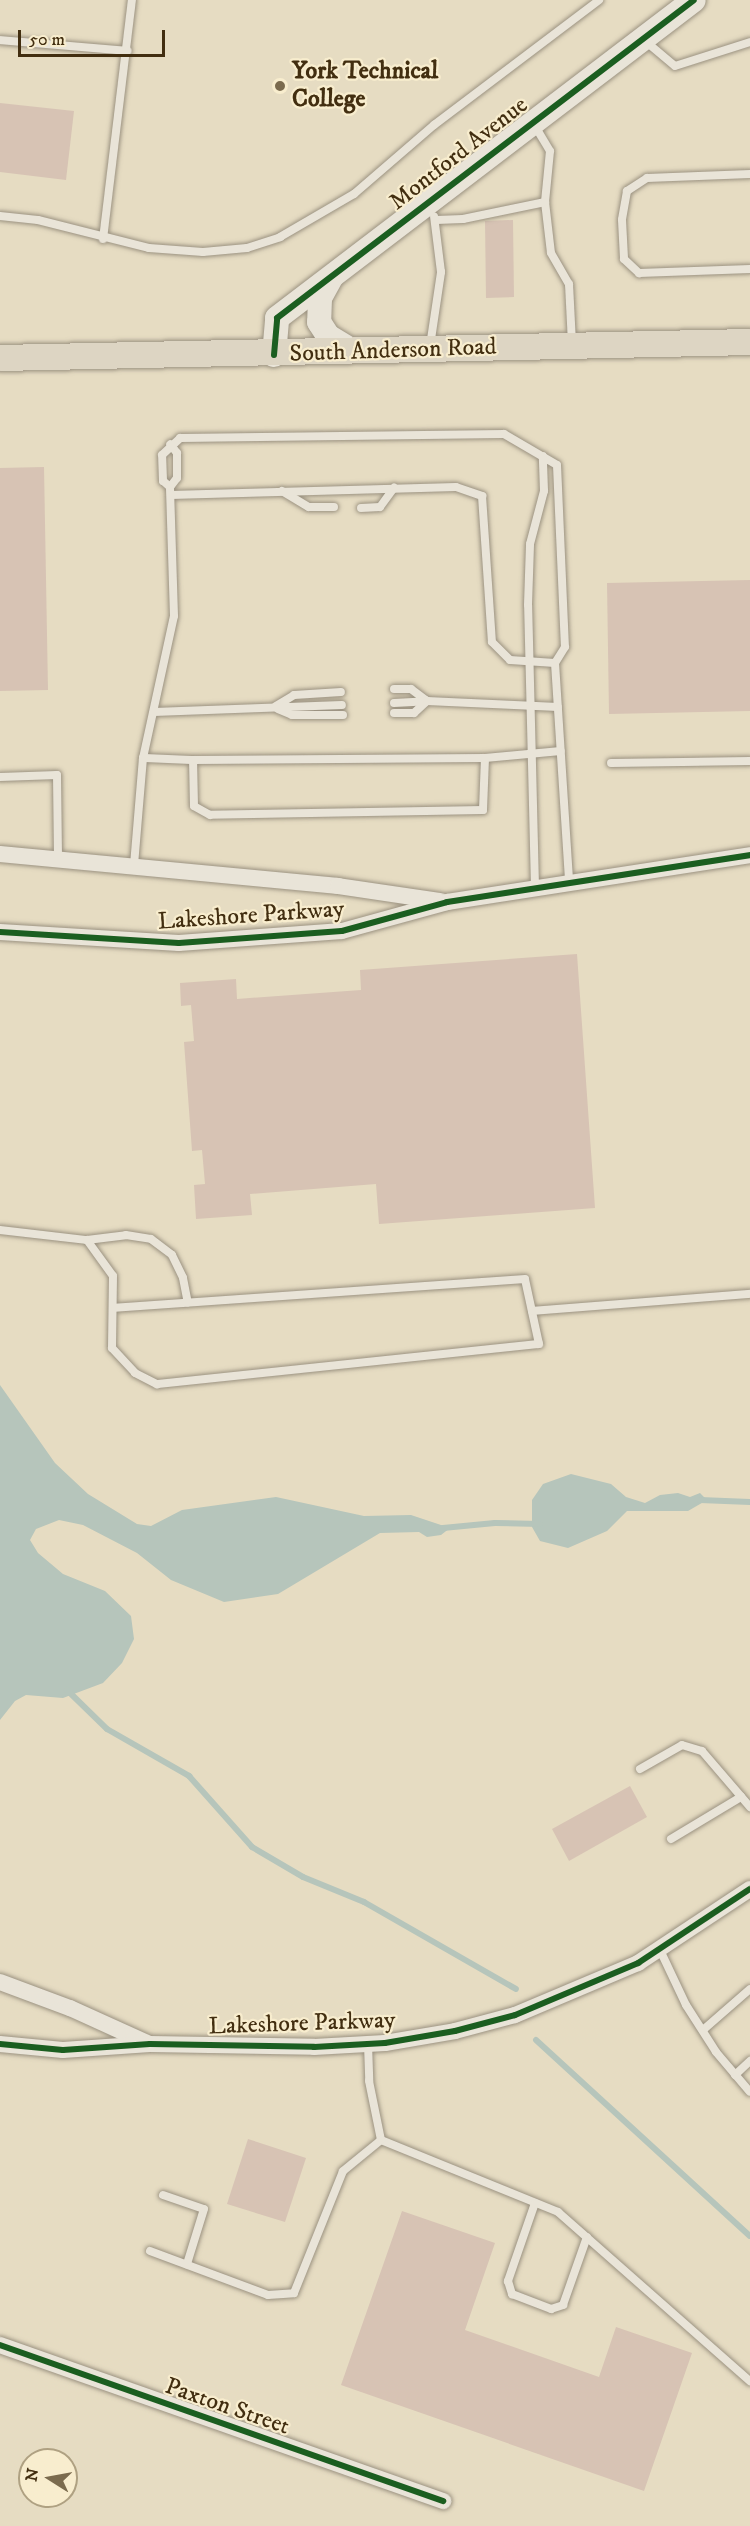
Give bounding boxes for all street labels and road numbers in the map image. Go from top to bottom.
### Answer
street label: Montford Avenue [384,91,534,217]
street label: South Anderson Road [289,333,497,369]
street label: Lakeshore Parkway [157,895,345,937]
street label: Lakeshore Parkway [208,2006,396,2042]
street label: Paxton Street [161,2372,293,2442]

